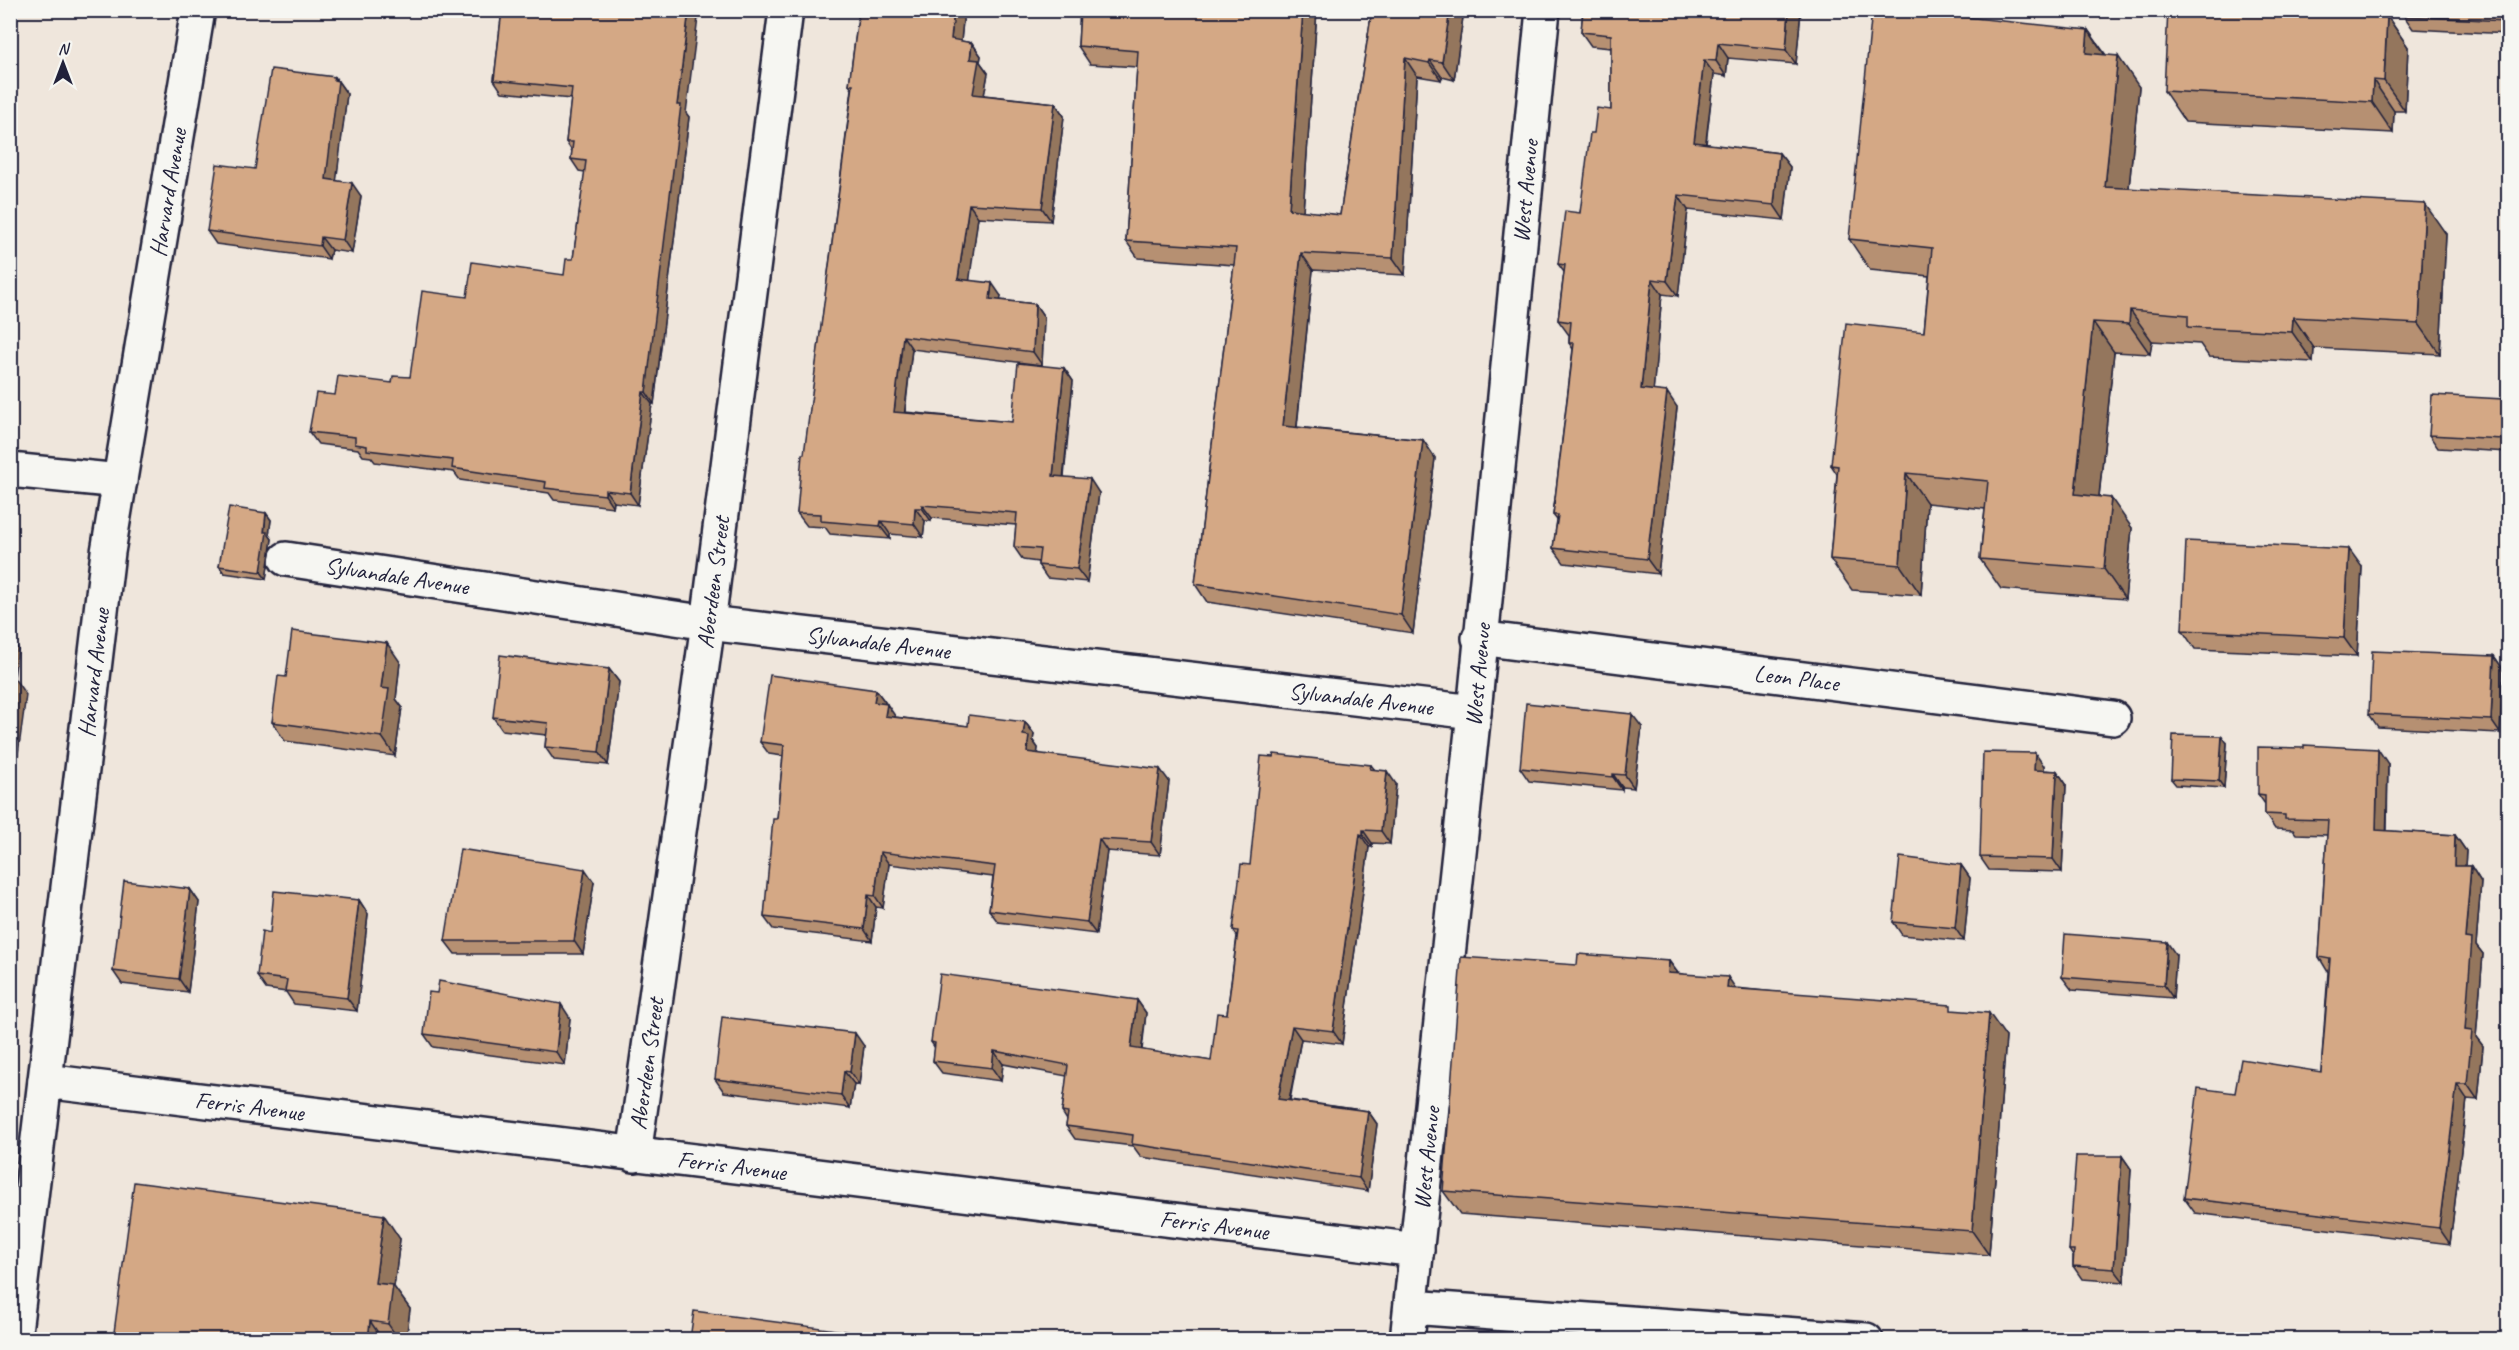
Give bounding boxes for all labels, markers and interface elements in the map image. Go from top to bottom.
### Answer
north arrow [33,33,93,93]
text: N [58,39,71,59]
street label: Harvard Avenue [142,124,193,259]
street label: West Avenue [1505,136,1545,244]
street label: Aberdeen Street [690,513,737,650]
street label: Sylvandale Avenue [323,550,473,602]
street label: Harvard Avenue [71,605,116,739]
street label: Sylvandale Avenue [804,620,954,666]
street label: West Avenue [1458,620,1498,727]
street label: Leon Place [1752,658,1843,699]
street label: Sylvandale Avenue [1287,676,1437,722]
street label: Aberdeen Street [623,994,671,1132]
street label: Ferris Avenue [193,1085,308,1128]
street label: West Avenue [1406,1103,1447,1211]
street label: Ferris Avenue [676,1144,790,1187]
street label: Ferris Avenue [1158,1203,1272,1247]

